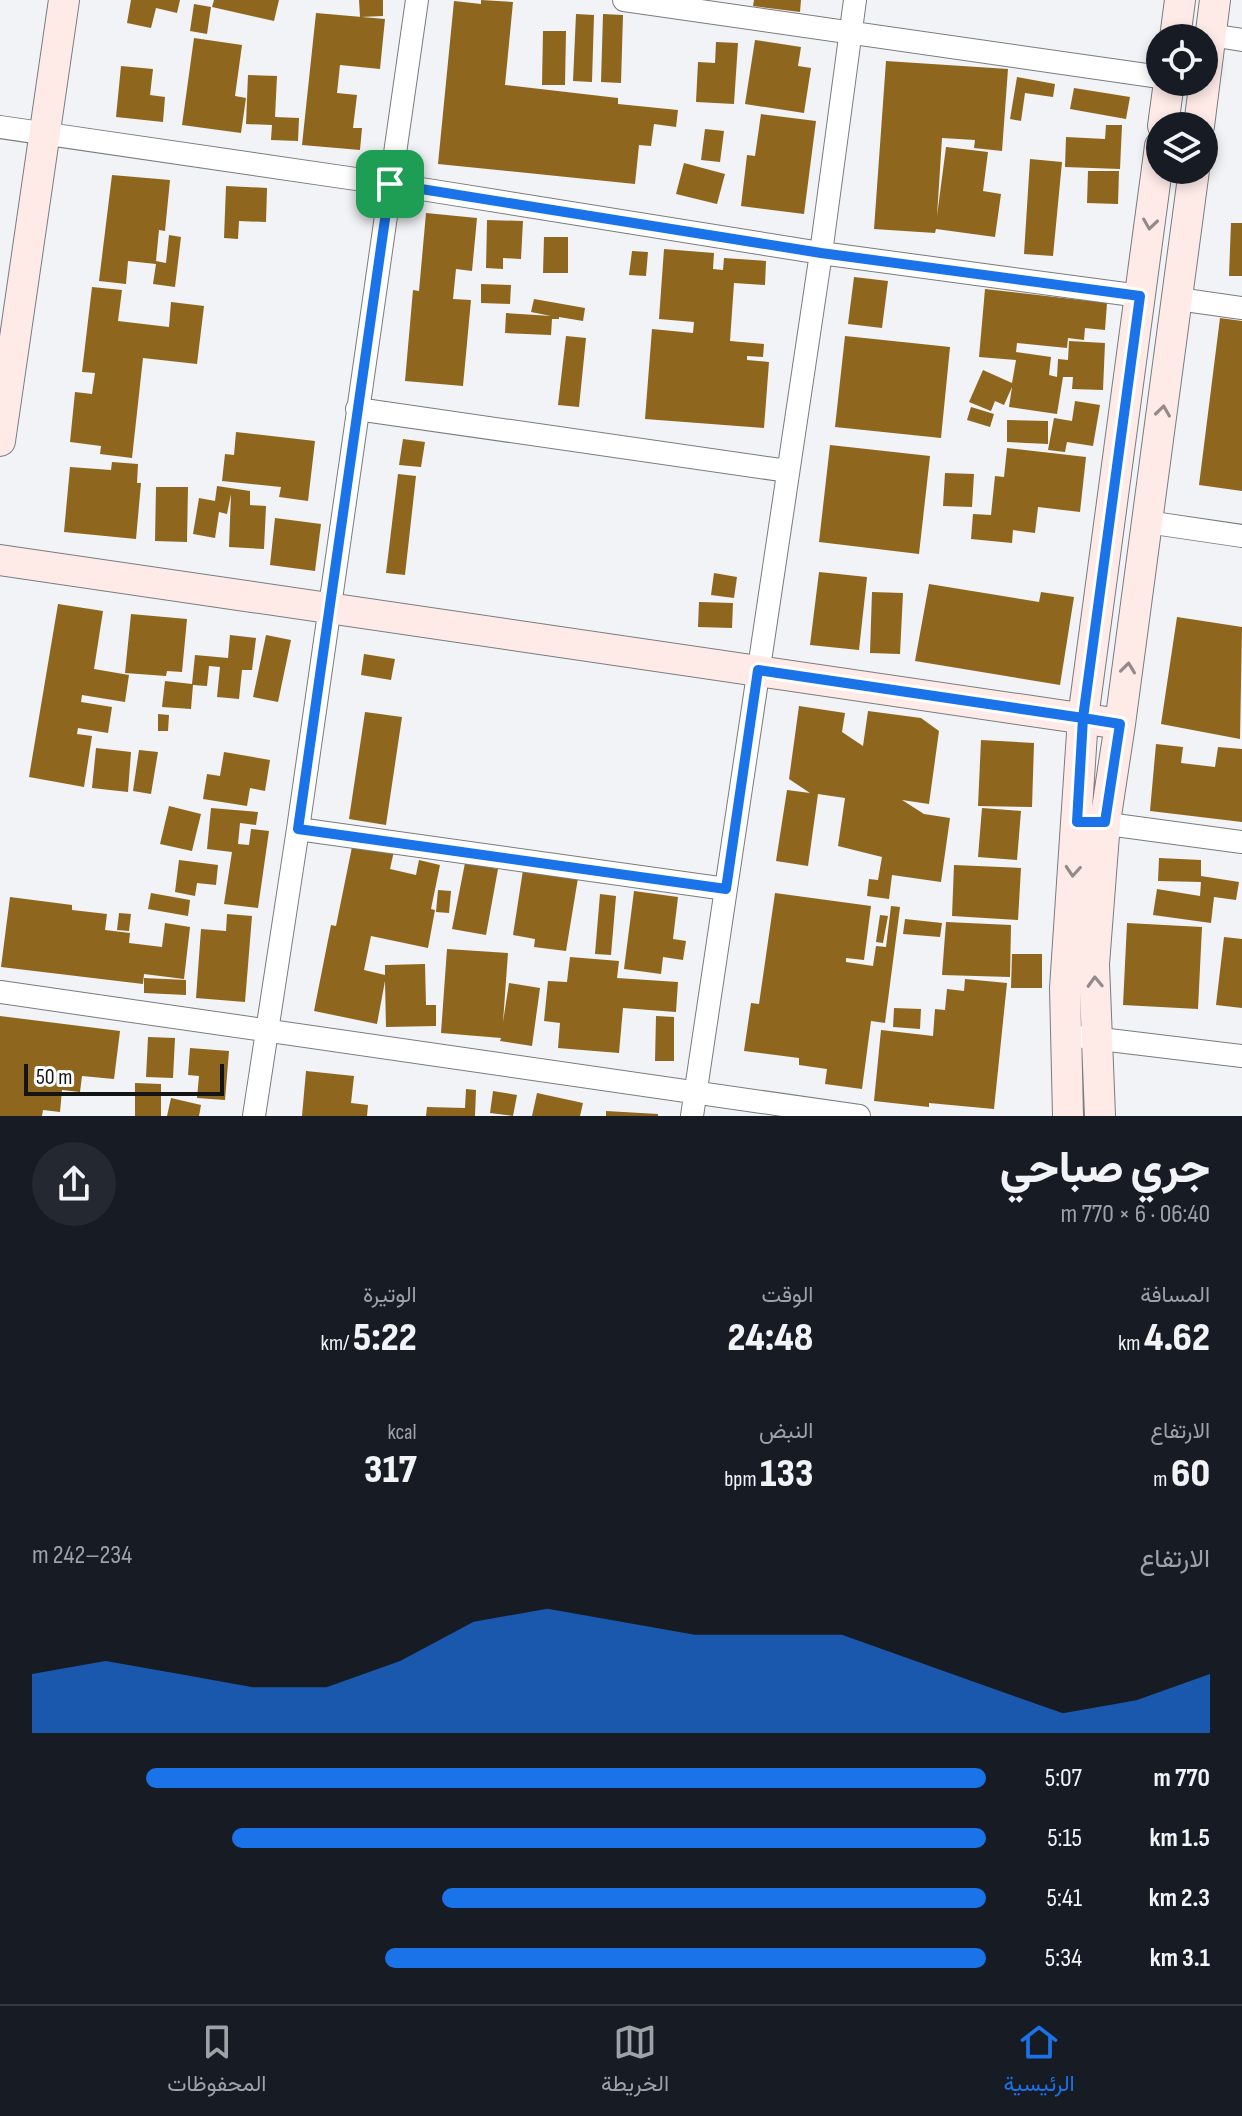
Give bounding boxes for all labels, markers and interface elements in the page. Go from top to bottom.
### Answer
map controls [1146,24,1218,184]
button: locate [1146,24,1218,96]
button: layers [1146,112,1218,184]
pin [356,150,424,218]
icon: arrive [368,162,412,206]
one-way arrow [1141,217,1158,230]
one-way arrow [1154,404,1171,417]
one-way arrow [1119,661,1136,675]
one-way arrow [1065,865,1082,878]
one-way arrow [1087,975,1104,988]
scale bar [24,1060,224,1096]
text: 50 m [36,1064,72,1091]
button: share [32,1142,116,1226]
text: جري صباحي [1000,1142,1210,1195]
text: 06:40 · 6 × 770 m [1061,1199,1210,1230]
text: الوتيرة [363,1282,417,1309]
text: الوقت [762,1282,813,1309]
text: المسافة [1140,1282,1210,1309]
text: 5:22 [353,1314,417,1362]
text: 24:48 [727,1314,813,1362]
text: 4.62 [1144,1314,1210,1362]
text: /km [321,1330,353,1357]
text: km [1118,1330,1144,1357]
text: النبض [759,1418,813,1445]
text: الارتفاع [1150,1418,1210,1445]
text: kcal [388,1419,417,1446]
text: 317 [364,1446,417,1494]
text: 133 [760,1450,813,1498]
text: 60 [1171,1450,1210,1498]
text: bpm [724,1466,760,1493]
text: m [1153,1466,1171,1493]
text: 234–242 m [32,1540,132,1571]
text: الارتفاع [1139,1544,1210,1575]
text: 5:07 [1045,1763,1082,1794]
text: 770 m [1154,1763,1210,1794]
text: 5:15 [1047,1823,1082,1854]
text: 1.5 km [1150,1823,1210,1854]
text: 5:41 [1047,1883,1082,1914]
text: 2.3 km [1149,1883,1210,1914]
text: 5:34 [1045,1943,1082,1974]
text: 3.1 km [1150,1943,1210,1974]
tab: المحفوظات [167,2020,266,2103]
tab: الخريطة [601,2020,669,2103]
tab: الرئيسية [1004,2020,1075,2103]

